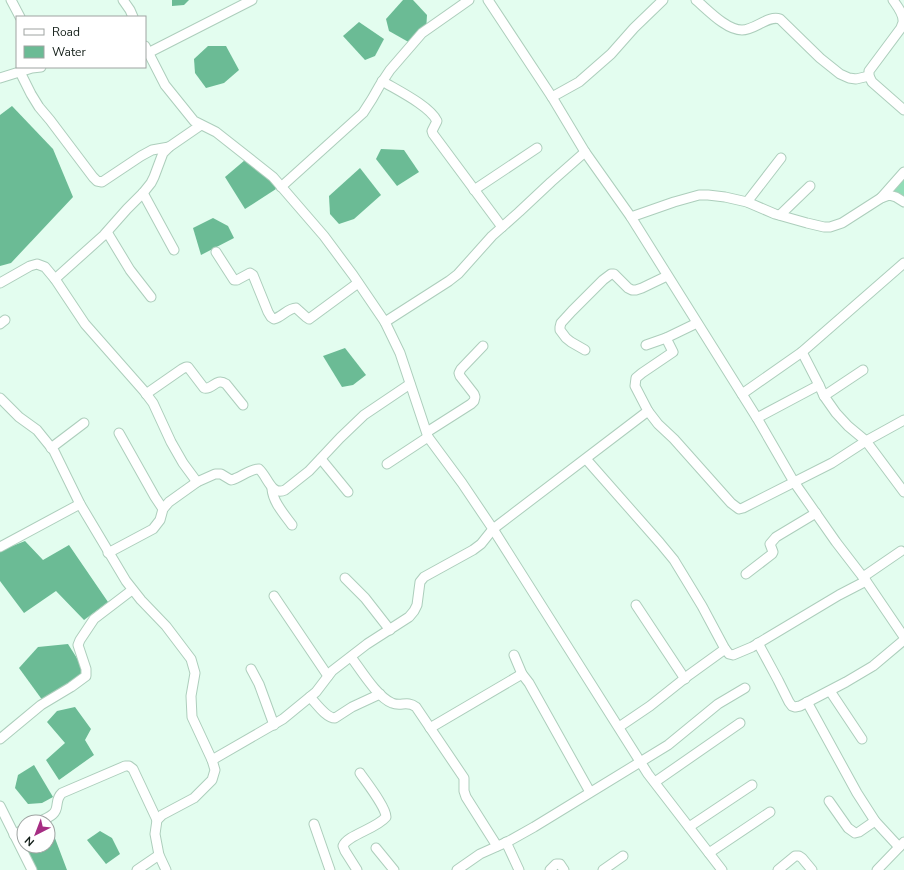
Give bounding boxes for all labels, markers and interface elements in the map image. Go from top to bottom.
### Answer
legend [16,16,146,68]
text: Road [52,24,80,40]
text: Water [52,44,86,60]
north arrow [16,814,56,854]
text: N [22,833,38,849]

